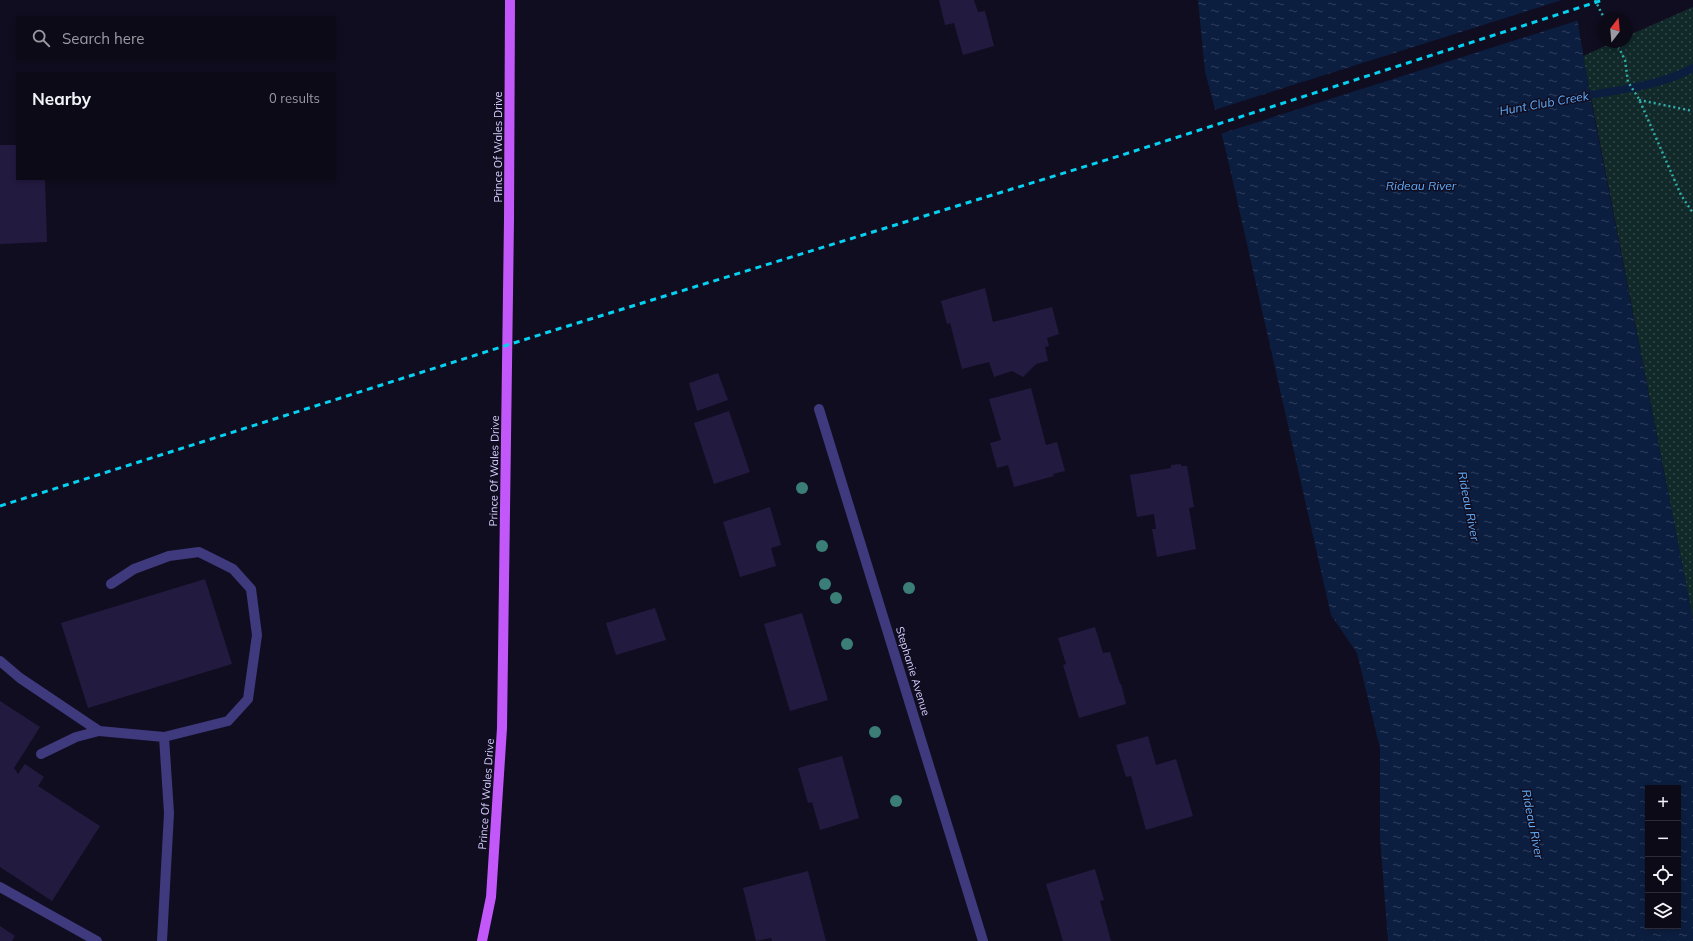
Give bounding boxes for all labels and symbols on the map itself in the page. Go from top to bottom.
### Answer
north arrow [1597,12,1633,48]
water label: Hunt Club Creek [1498,88,1591,118]
street label: Prince Of Wales Drive [491,91,505,203]
water label: Rideau River [1386,178,1457,193]
street label: Prince Of Wales Drive [486,415,502,527]
water label: Rideau River [1455,470,1483,543]
street label: Stephanie Avenue [893,625,933,717]
street label: Prince Of Wales Drive [475,738,497,850]
water label: Rideau River [1519,788,1547,861]

